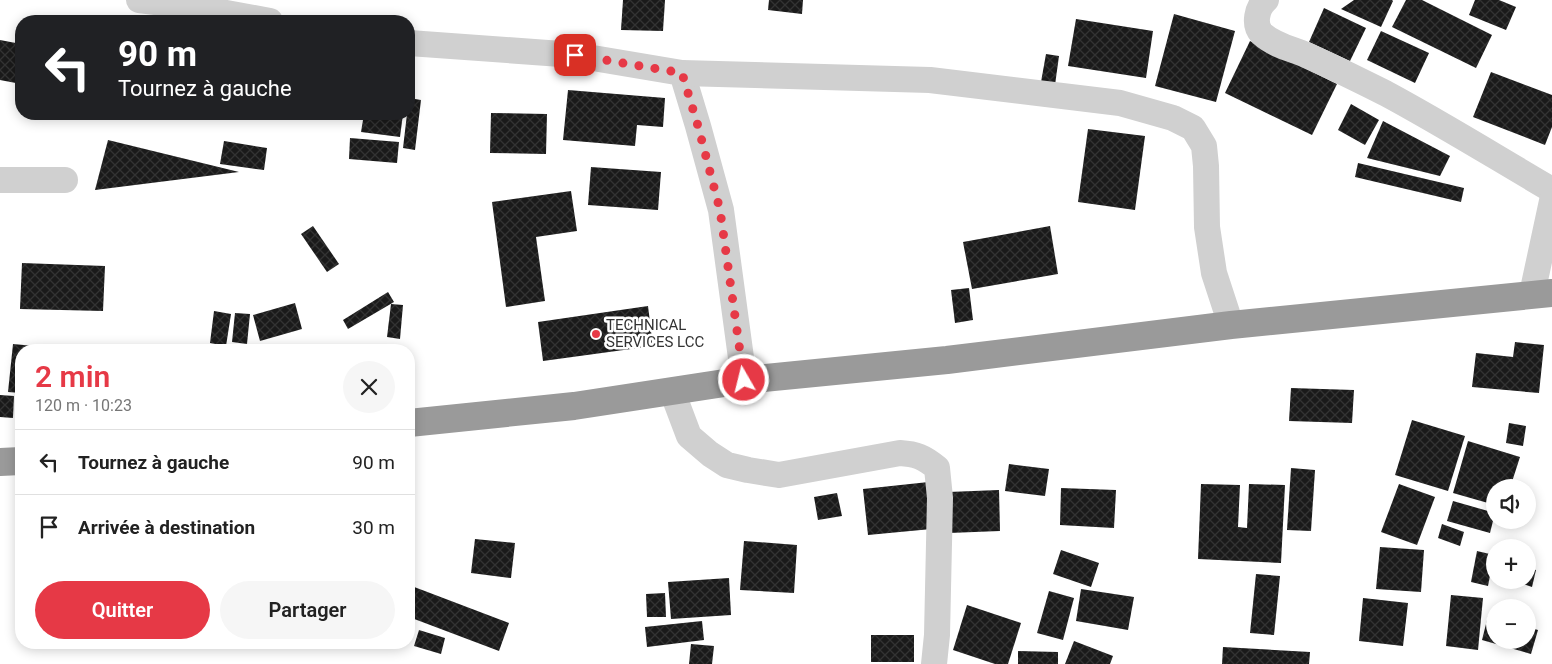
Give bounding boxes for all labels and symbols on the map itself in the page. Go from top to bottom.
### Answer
pin [554,34,596,76]
place label: TECHNICAL SERVICES LCC [606,316,704,351]
marker: TECHNICAL SERVICES LCC [590,328,602,340]
position arrow [717,353,769,405]

